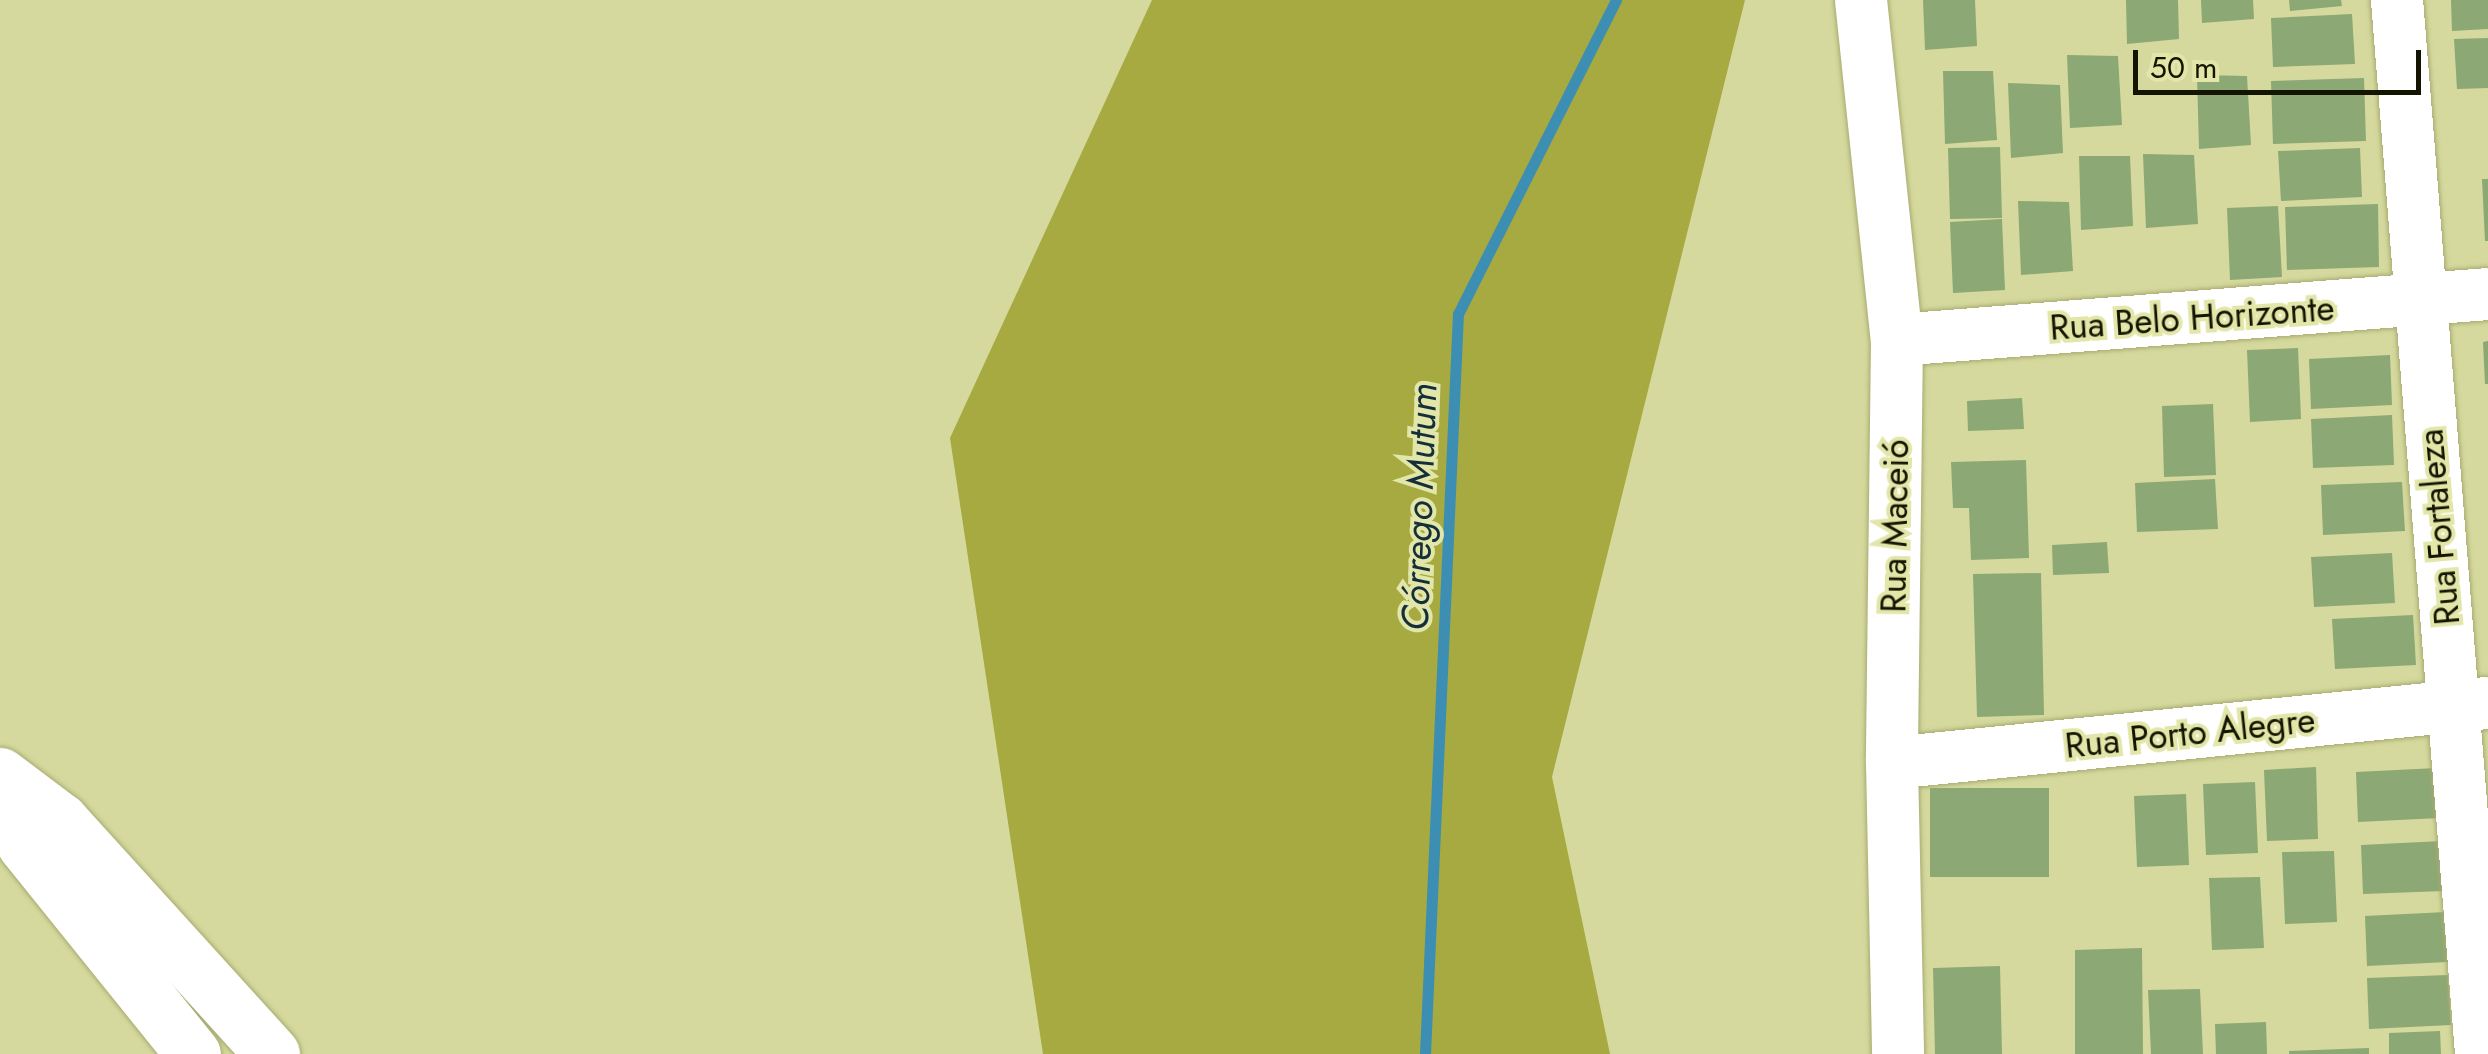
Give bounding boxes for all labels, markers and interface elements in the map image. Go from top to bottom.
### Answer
scale bar [2138,30,2426,92]
text: 50 m [2150,46,2217,89]
street label: Rua Belo Horizonte [2048,287,2336,349]
water label: Córrego Mutum [1392,382,1446,632]
street label: Rua Fortaleza [2410,427,2468,627]
street label: Rua Maceió [1872,439,1918,613]
street label: Rua Porto Alegre [2063,699,2317,767]

